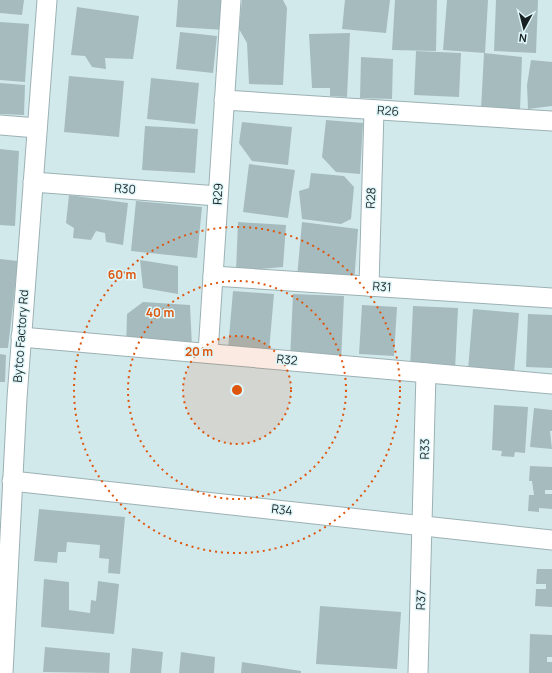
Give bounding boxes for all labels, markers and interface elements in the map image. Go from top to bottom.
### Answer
north arrow [504,8,544,48]
text: N [518,30,528,46]
street label: R26 [377,101,400,120]
street label: R30 [114,179,136,198]
street label: R29 [208,183,227,205]
street label: R28 [362,187,379,209]
text: 60 m [108,266,136,283]
street label: R31 [372,277,392,296]
street label: Bytco Factory Rd [9,289,32,383]
text: 40 m [146,304,174,321]
text: 20 m [185,343,213,360]
street label: R32 [276,350,298,369]
centre of rings [230,383,244,397]
street label: R33 [416,438,433,460]
street label: R34 [271,500,294,519]
street label: R37 [412,590,429,610]

